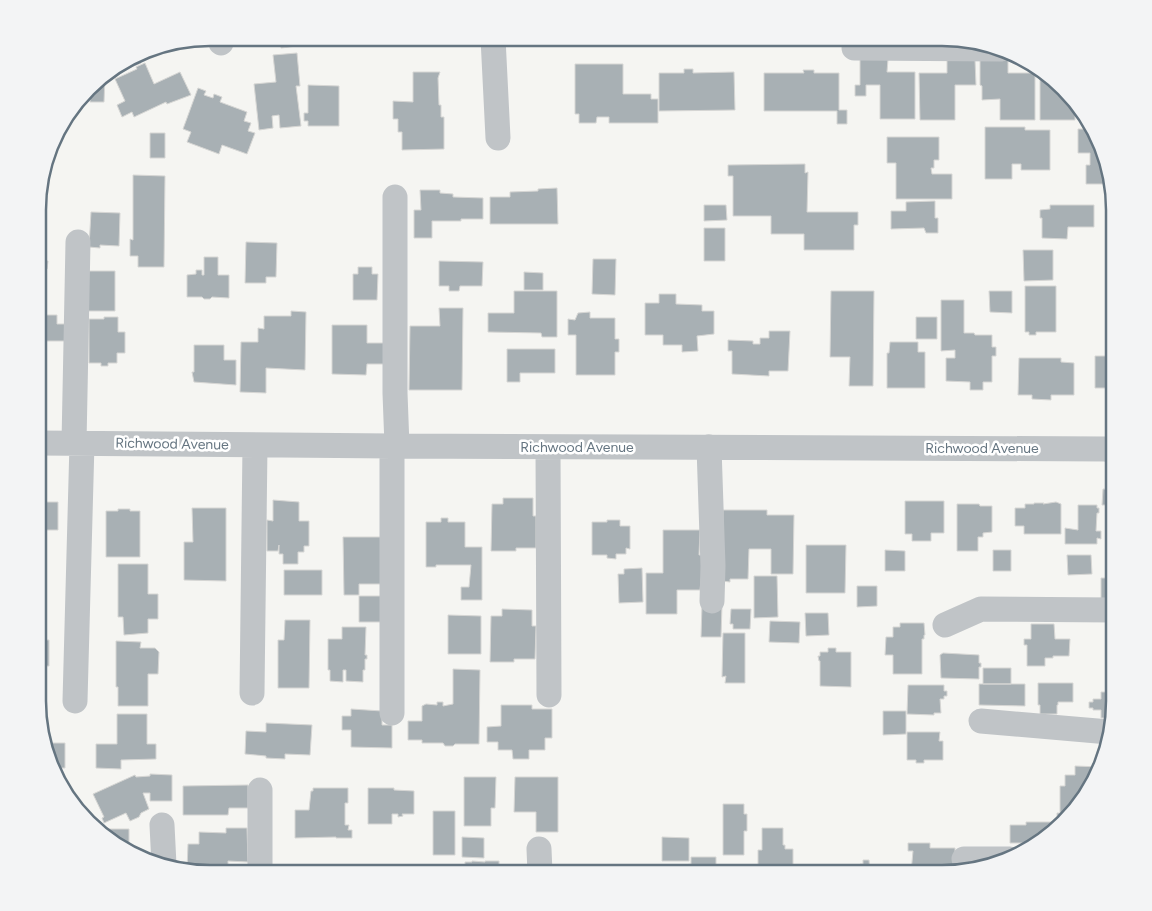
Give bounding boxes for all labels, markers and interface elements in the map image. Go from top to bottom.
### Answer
street label: Richwood Avenue [115,435,229,453]
street label: Richwood Avenue [520,439,634,456]
street label: Richwood Avenue [925,440,1039,457]

